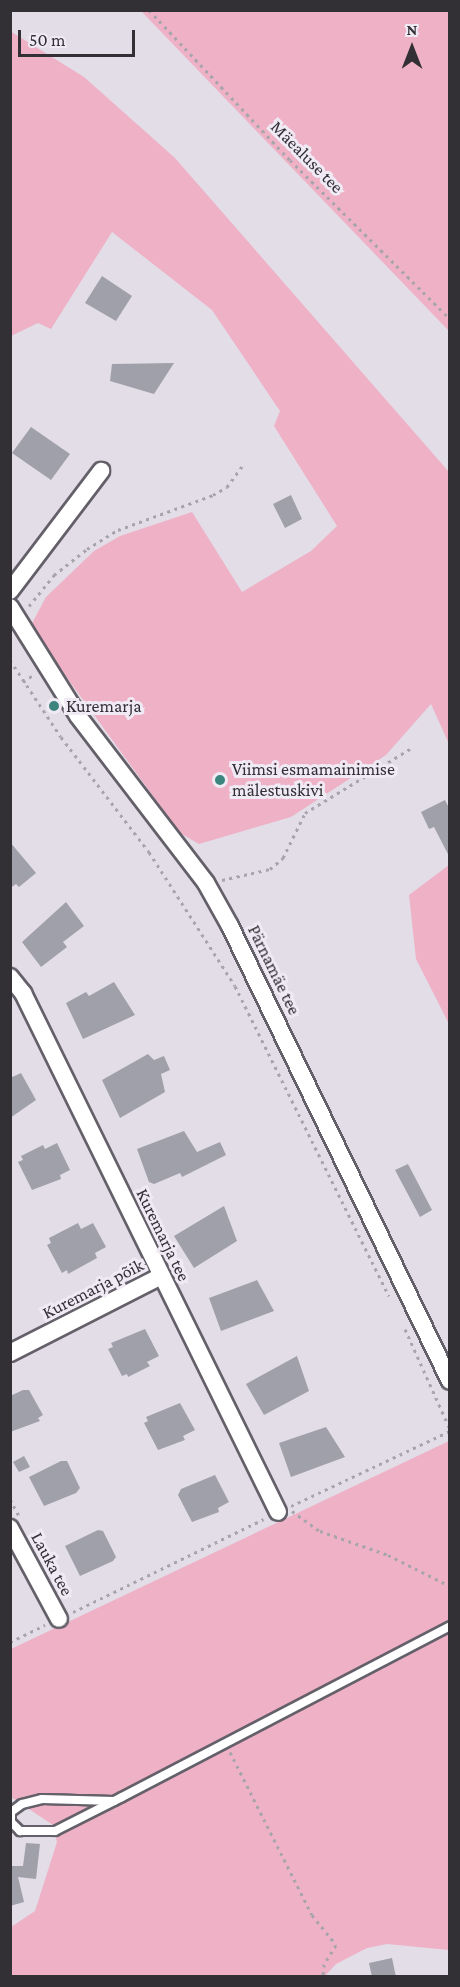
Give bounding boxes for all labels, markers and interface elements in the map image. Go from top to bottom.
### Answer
scale bar [21,18,138,56]
north arrow [382,18,442,78]
text: N [407,21,417,38]
text: 50 m [29,30,66,50]
street label: Mäealuse tee [266,116,348,198]
place label: Kuremarja [66,695,141,717]
marker: Kuremarja [47,699,61,713]
place label: Viimsi esmamainimise mälestuskivi [232,759,395,802]
marker: Viimsi esmamainimise mälestuskivi [213,773,227,787]
street label: Pärnamäe tee [243,922,305,1018]
street label: Kuremarja tee [131,1185,195,1285]
street label: Kuremarja põik [39,1254,147,1324]
street label: Lauka tee [26,1529,78,1599]

